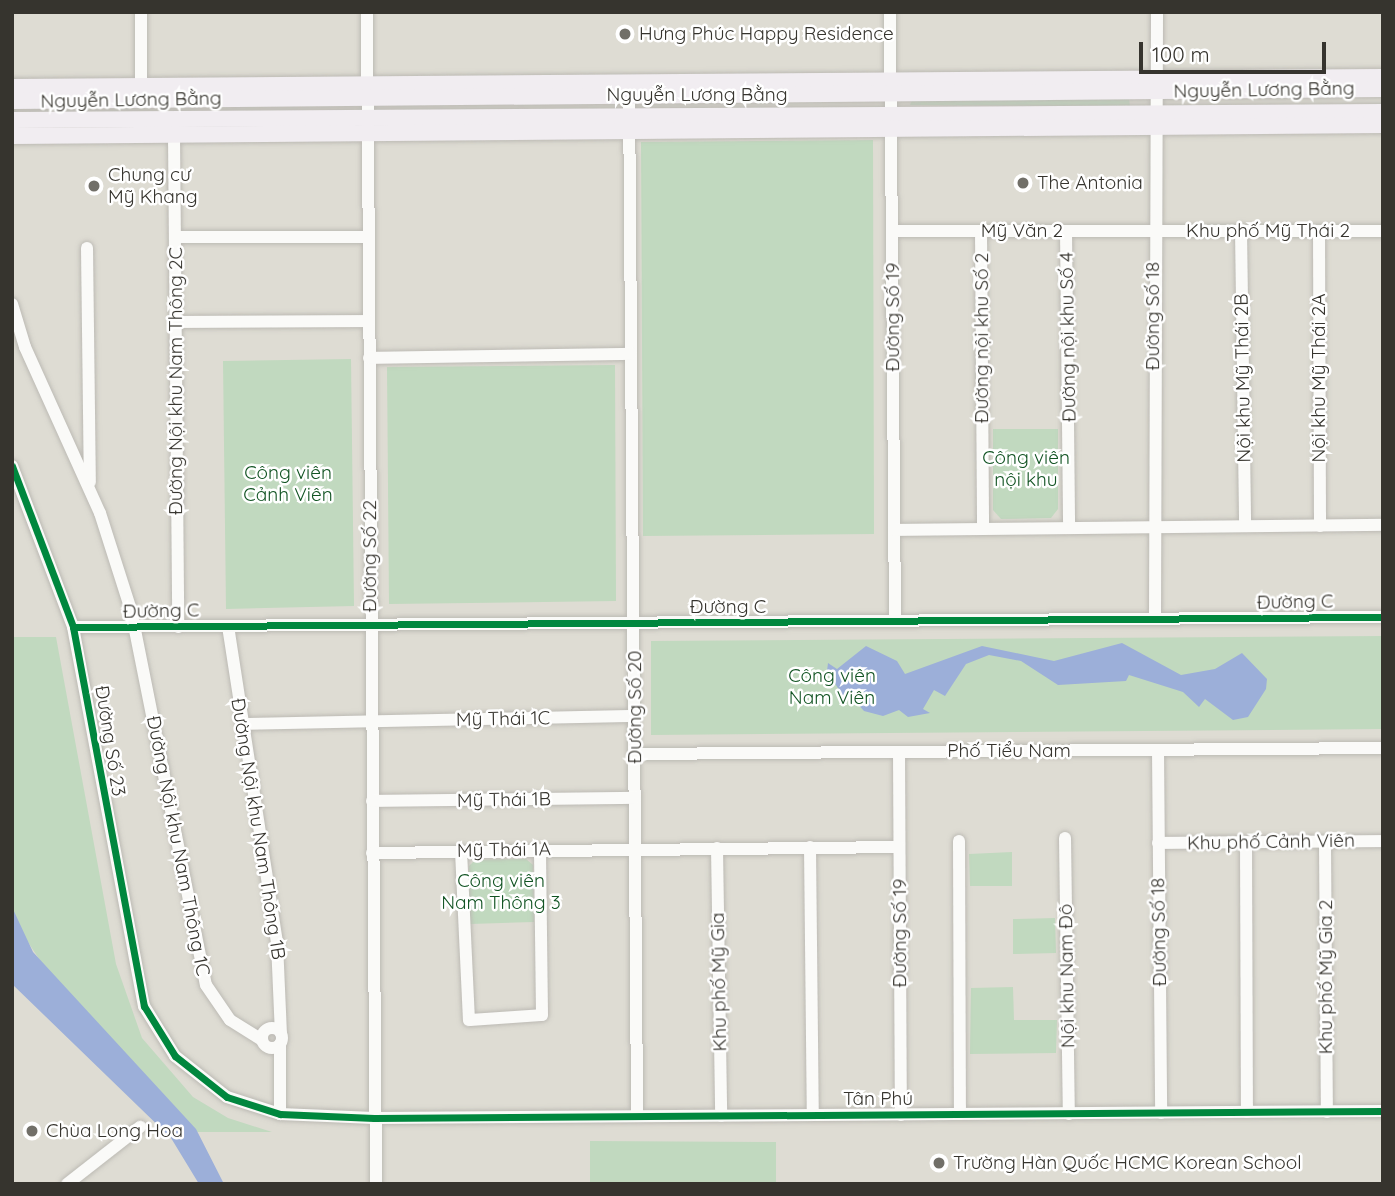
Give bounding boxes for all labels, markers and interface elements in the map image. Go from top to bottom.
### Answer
place label: Hưng Phúc Happy Residence [639,23,894,45]
marker: Hưng Phúc Happy Residence [617,26,633,42]
scale bar [1143,28,1330,72]
text: 100 m [1152,41,1210,67]
street label: Nguyễn Lương Bằng [1173,77,1355,103]
street label: Nguyễn Lương Bằng [606,84,788,106]
street label: Nguyễn Lương Bằng [40,87,222,113]
place label: Chung cư Mỹ Khang [108,164,198,208]
place label: The Antonia [1037,172,1143,194]
marker: The Antonia [1015,175,1031,191]
marker: Chung cư Mỹ Khang [86,178,102,194]
street label: Mỹ Văn 2 [981,220,1063,242]
street label: Khu phố Mỹ Thái 2 [1186,220,1350,242]
street label: Đường Nội khu Nam Thông 2C [165,247,187,515]
street label: Đường nội khu Số 4 [1055,252,1081,422]
street label: Đường nội khu Số 2 [971,253,993,423]
street label: Đường Số 18 [1142,262,1164,370]
street label: Đường Số 19 [882,263,904,371]
street label: Nội khu Mỹ Thái 2B [1230,293,1256,463]
street label: Nội khu Mỹ Thái 2A [1308,294,1330,462]
park label: Công viên nội khu [982,447,1070,491]
park label: Công viên Cảnh Viên [243,462,333,506]
street label: Đường Số 22 [359,500,381,612]
street label: Đường C [1257,590,1333,614]
street label: Đường C [690,596,766,618]
street label: Đường C [123,599,199,623]
street label: Đường Số 20 [624,650,646,764]
park label: Công viên Nam Viên [788,665,876,709]
street label: Đường Số 23 [90,684,130,798]
street label: Đường Nội khu Nam Thông 1B [226,697,290,961]
street label: Mỹ Thái 1C [456,707,550,731]
street label: Đường Nội khu Nam Thông 1C [142,714,214,978]
street label: Phố Tiểu Nam [947,740,1071,762]
street label: Mỹ Thái 1B [457,788,551,812]
street label: Khu phố Cảnh Viên [1187,829,1355,855]
street label: Mỹ Thái 1A [457,838,551,862]
park label: Công viên Nam Thông 3 [441,870,561,914]
street label: Đường Số 18 [1147,878,1171,986]
street label: Đường Số 19 [889,879,911,987]
street label: Khu phố Mỹ Gia 2 [1315,900,1337,1054]
street label: Nội khu Nam Đô [1054,904,1080,1048]
street label: Khu phố Mỹ Gia [706,912,732,1052]
street label: Tân Phú [843,1088,913,1110]
place label: Chùa Long Hoa [46,1120,183,1142]
marker: Chùa Long Hoa [24,1123,40,1139]
place label: Trường Hàn Quốc HCMC Korean School [953,1152,1302,1174]
marker: Trường Hàn Quốc HCMC Korean School [931,1155,947,1171]

